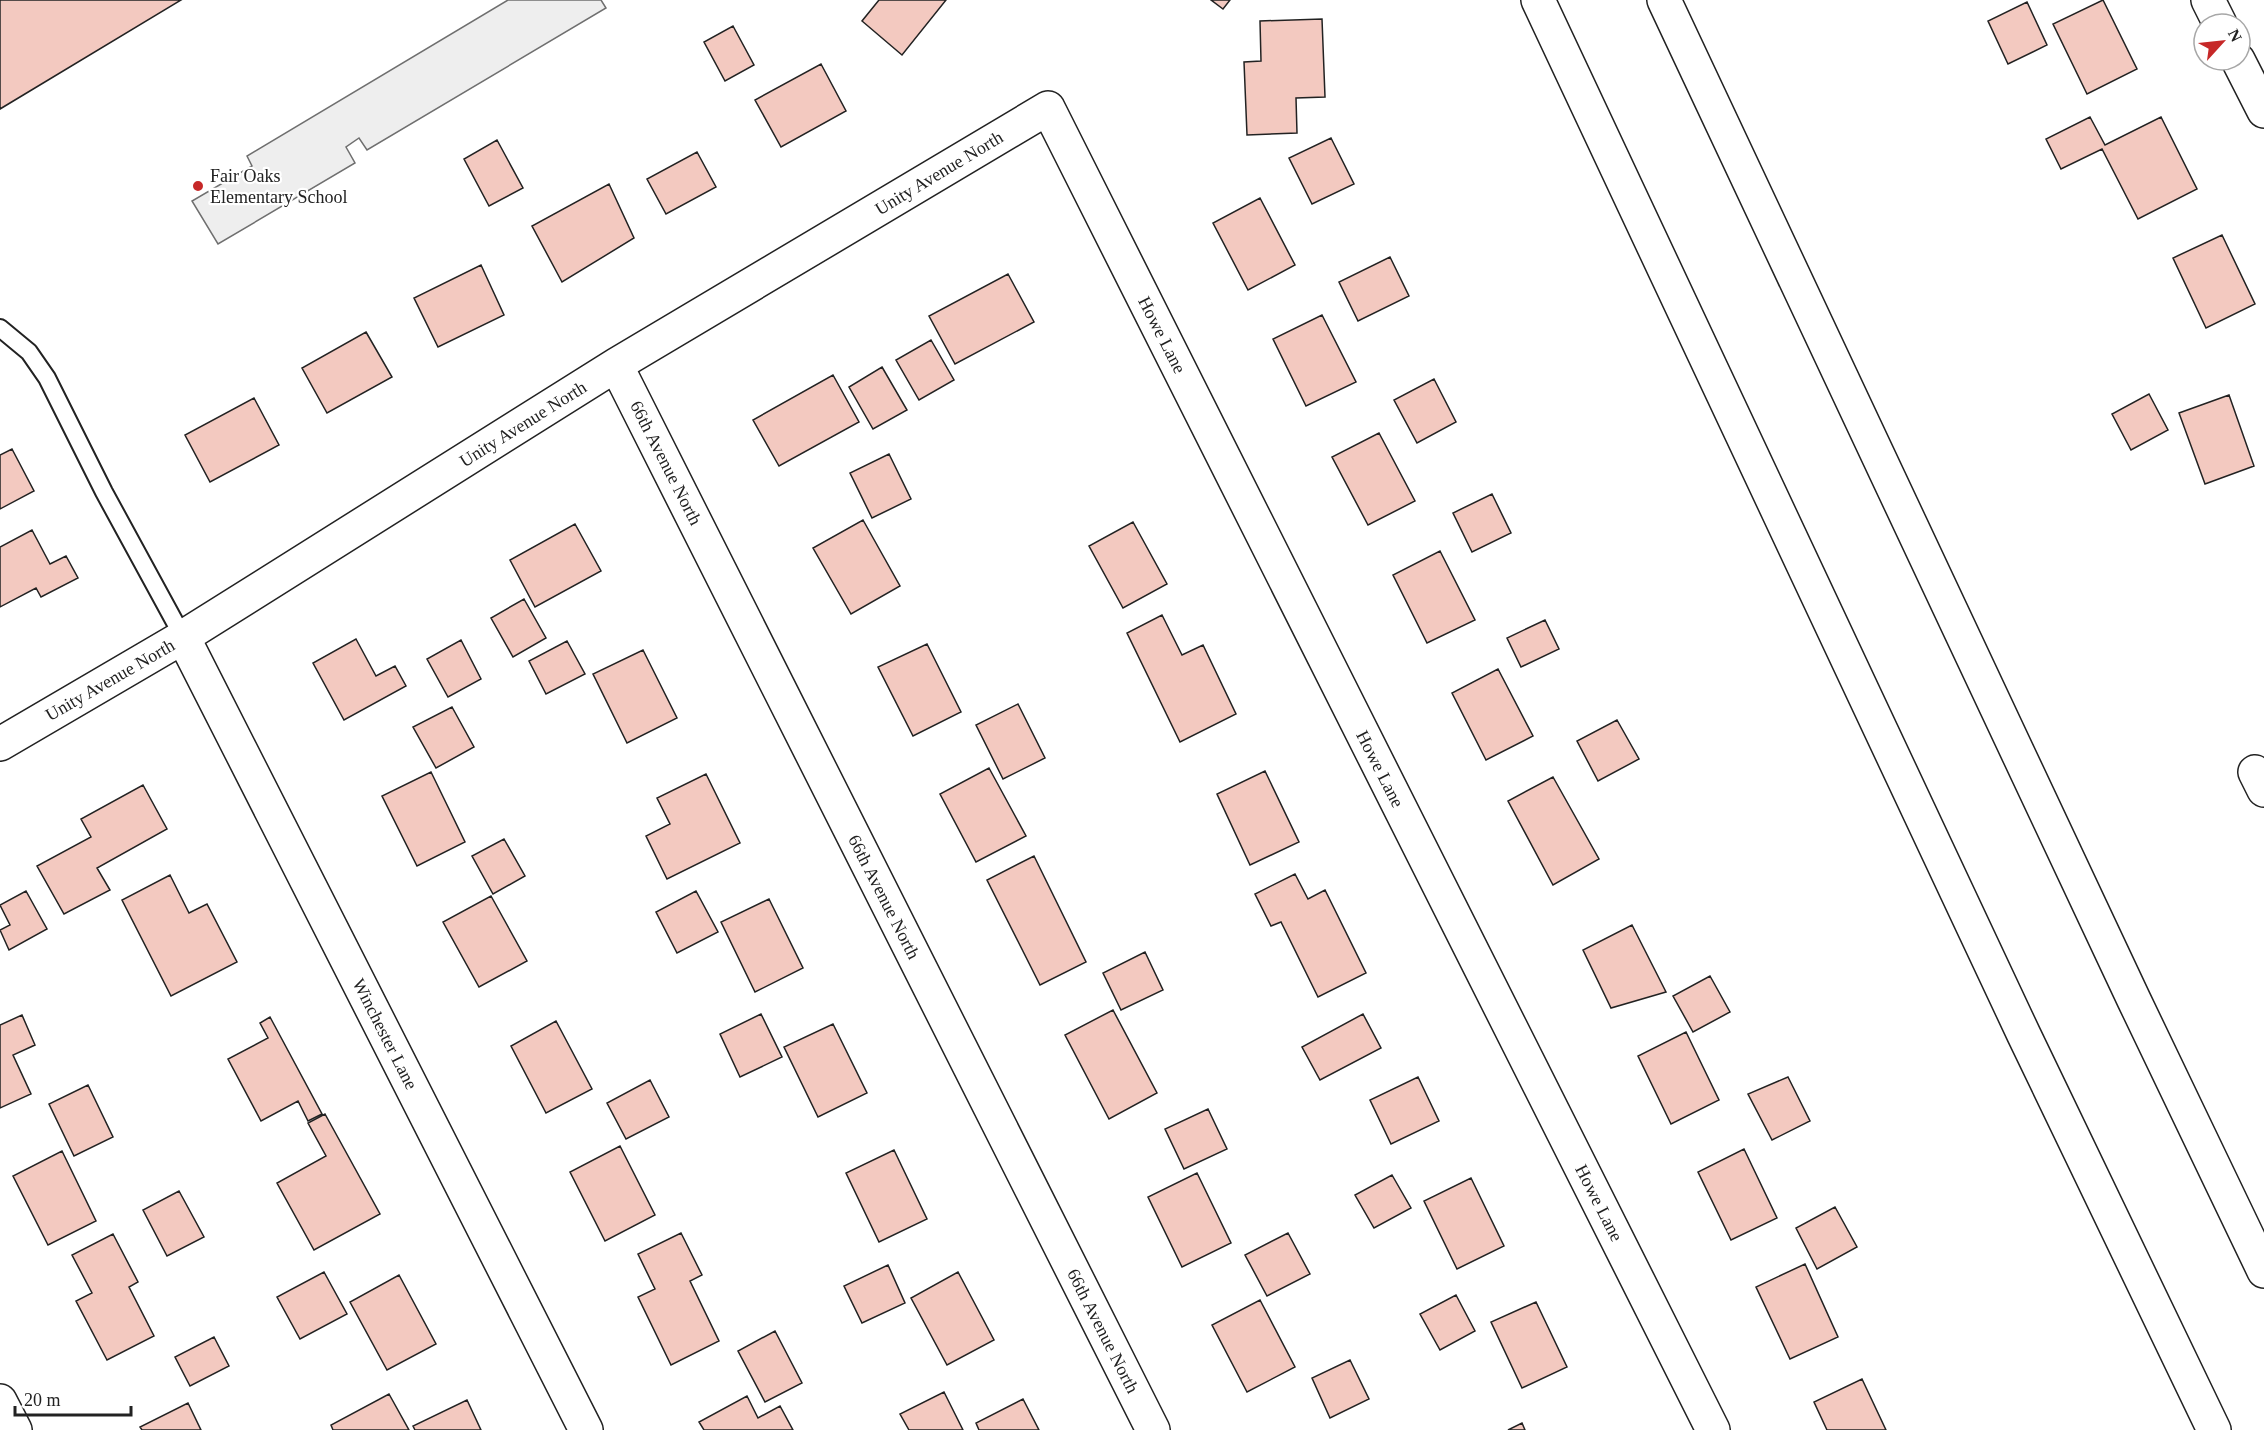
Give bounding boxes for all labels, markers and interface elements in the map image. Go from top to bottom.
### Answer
north arrow [2192,12,2252,72]
text: N [2225,26,2245,45]
street label: Unity Avenue North [871,127,1007,219]
place label: Fair Oaks Elementary School [210,166,347,207]
marker: Fair Oaks Elementary School [191,179,205,193]
street label: Howe Lane [1134,293,1190,377]
street label: Unity Avenue North [456,377,590,471]
street label: 66th Avenue North [626,398,706,528]
street label: Unity Avenue North [42,635,178,725]
street label: Howe Lane [1352,727,1408,811]
street label: 66th Avenue North [844,832,924,962]
street label: Winchester Lane [348,975,422,1093]
street label: Howe Lane [1571,1161,1627,1245]
street label: 66th Avenue North [1063,1266,1143,1396]
scale bar [15,1379,130,1417]
text: 20 m [24,1390,61,1410]

